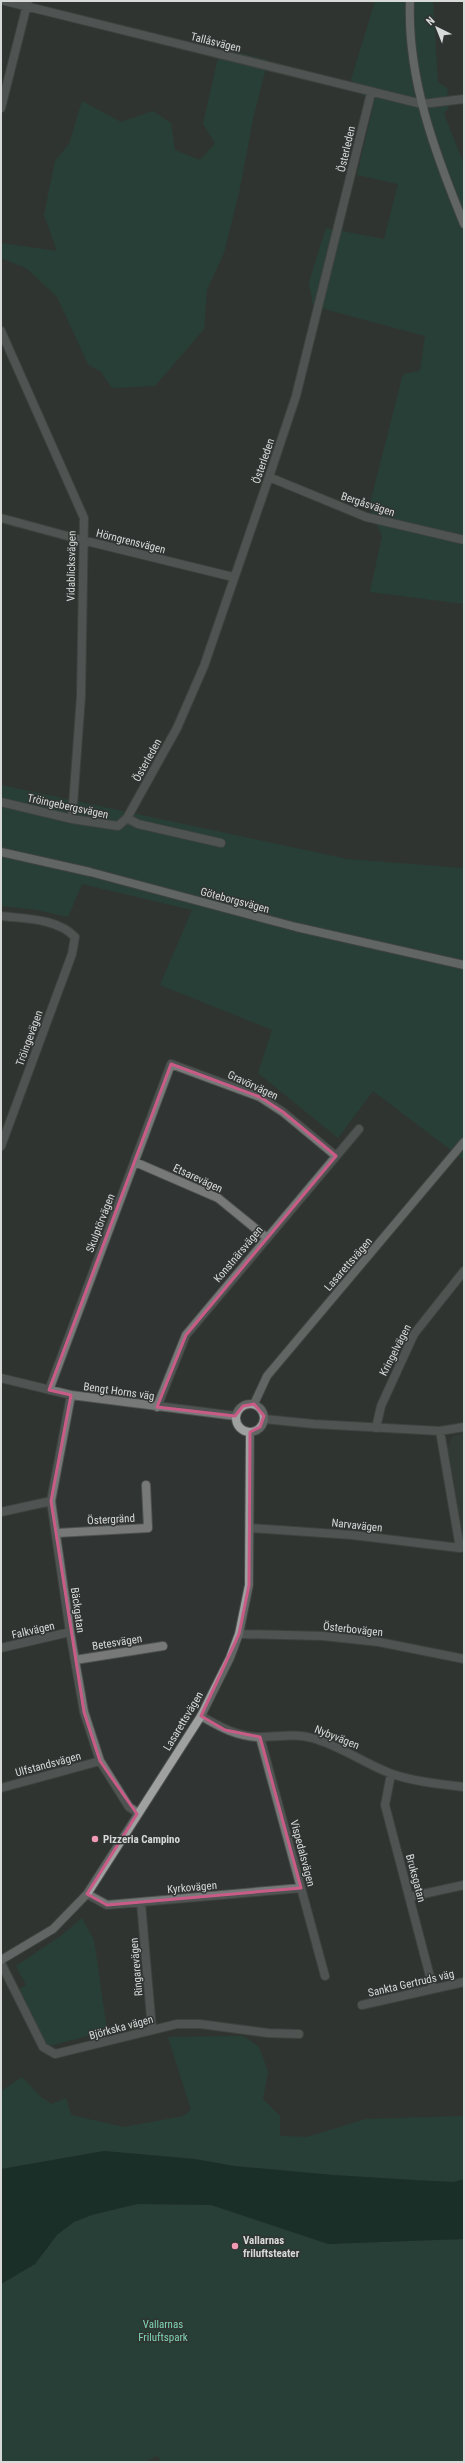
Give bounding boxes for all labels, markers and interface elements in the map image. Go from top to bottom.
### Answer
north arrow [417,8,457,48]
text: N [424,14,438,28]
street label: Tallåsvägen [189,30,242,55]
street label: Österleden [335,125,358,173]
street label: Österleden [250,437,277,486]
street label: Bergåsvägen [339,490,396,519]
street label: Hörngrensvägen [95,527,167,556]
street label: Vidablicksvägen [64,531,79,601]
street label: Österleden [130,737,165,784]
street label: Tröingebergsvägen [26,792,110,821]
street label: Göteborgsvägen [199,885,271,916]
street label: Tröingevägen [13,1009,46,1068]
street label: Gravörvägen [225,1068,280,1103]
street label: Etsarevägen [171,1161,225,1196]
street label: Skulptörvägen [83,1192,118,1254]
street label: Konstnärsvägen [211,1223,266,1285]
street label: Lasarettsvägen [322,1235,375,1294]
street label: Kringelvägen [377,1322,414,1378]
street label: Bengt Horns väg [83,1380,155,1403]
street label: Östergränd [87,1512,135,1527]
street label: Narvavägen [331,1516,383,1535]
street label: Bäckgatan [68,1587,87,1634]
street label: Falkvägen [10,1619,56,1642]
street label: Österbovägen [322,1620,383,1639]
street label: Betesvägen [91,1632,143,1653]
street label: Lasarettsvägen [161,1689,206,1753]
street label: Nybyvägen [313,1723,361,1752]
street label: Ulfstandsvägen [14,1749,82,1779]
street label: Vispedalsvägen [287,1818,318,1888]
place label: Pizzeria Campino [103,1833,181,1846]
marker: Pizzeria Campino [90,1834,100,1844]
street label: Bruksgatan [403,1853,428,1904]
street label: Kyrkovägen [167,1879,217,1896]
street label: Ringarevägen [127,1937,146,1997]
street label: Sankta Gertruds väg [367,1967,455,2000]
street label: Björkska vägen [88,2013,155,2042]
place label: Vallarnas friluftsteater [243,2234,300,2260]
marker: Vallarnas friluftsteater [230,2241,240,2251]
park label: Vallarnas Friluftspark [138,2318,188,2344]

